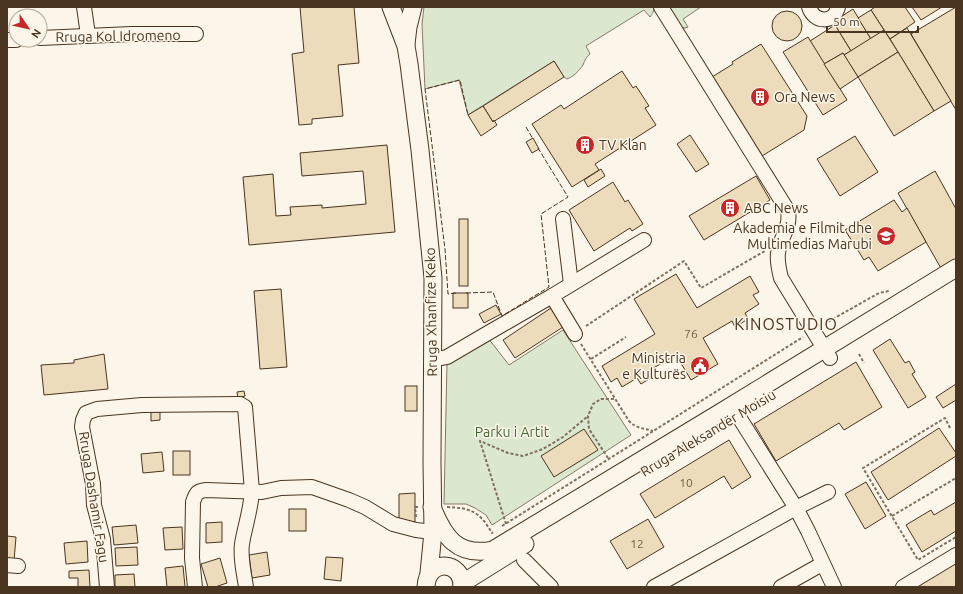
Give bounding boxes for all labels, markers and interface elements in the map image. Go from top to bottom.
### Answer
north arrow [8,8,48,48]
scale bar [827,8,918,34]
text: 50 m [833,15,860,28]
text: N [29,27,44,40]
street label: Rruga Kol Idromeno [55,27,181,45]
building icon: Ora News [749,86,771,108]
place label: Ora News [774,89,835,105]
building icon: TV Klan [574,134,596,156]
place label: TV Klan [599,137,647,153]
building icon: ABC News [719,197,741,219]
place label: ABC News [744,200,808,216]
place label: Akademia e Filmit dhe Multimedias Marubi [733,220,872,252]
school or university icon: Akademia e Filmit dhe Multimedias Marubi [875,225,897,247]
street label: Rruga Xhanfize Keko [422,247,440,377]
district label: KINOSTUDIO [734,315,838,333]
house number: 76 [684,327,698,340]
place label: Ministria e Kulturës [622,350,686,382]
public building icon: Ministria e Kulturës [689,355,711,377]
street label: Rruga Aleksandër Moisiu [637,386,779,480]
park label: Parku i Artit [475,424,550,440]
street label: Rruga Dashamir Fagu [76,430,112,564]
house number: 10 [679,476,693,489]
house number: 12 [630,537,644,550]

